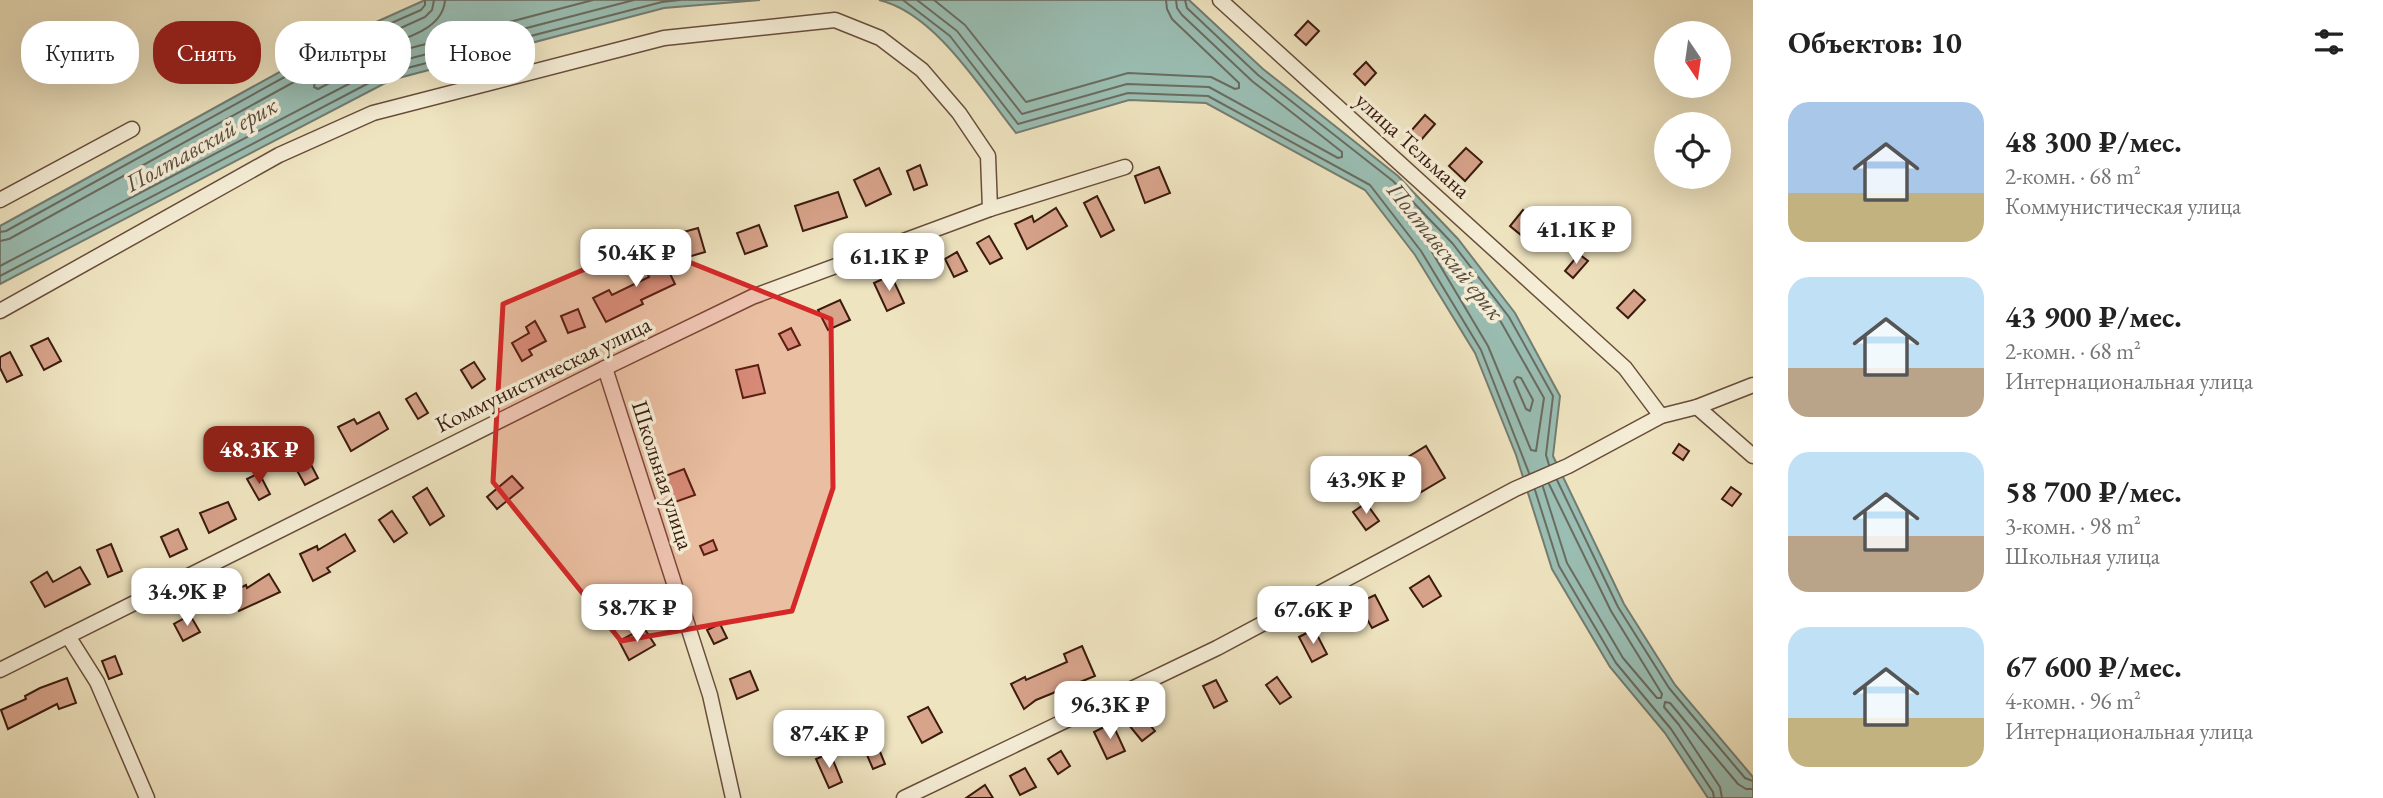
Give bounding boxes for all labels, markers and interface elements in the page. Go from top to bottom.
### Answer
chip: Купить [21,21,139,84]
chip: Снять [153,21,261,84]
chip: Фильтры [275,21,411,84]
chip: Новое [425,21,535,84]
north arrow [1654,21,1731,98]
map controls [1654,21,1731,189]
text: Объектов: 10 [1788,23,1962,62]
icon: filters [2310,23,2348,61]
street label: улица Тельмана [1349,85,1478,205]
water label: Полтавский ерик [119,89,283,199]
button: locate [1654,112,1731,189]
text: 48 300 ₽/мес. [2005,122,2182,161]
icon: home [1844,130,1928,214]
text: 2-комн. · 68 m² [2005,161,2141,191]
water label: Полтавский ерик [1380,175,1512,327]
text: Коммунистическая улица [2005,191,2241,221]
pin: 41.1K ₽ [1511,206,1641,266]
text: 41.1K ₽ [1536,214,1616,244]
pin: 50.4K ₽ [571,230,701,289]
pin: 61.1K ₽ [824,233,954,293]
text: 50.4K ₽ [596,237,676,267]
text: 61.1K ₽ [849,241,929,271]
text: 43 900 ₽/мес. [2005,297,2182,336]
icon: home [1844,305,1928,389]
street label: Коммунистическая улица [430,308,656,439]
text: 2-комн. · 68 m² [2005,336,2141,366]
text: Интернациональная улица [2005,366,2253,396]
street label: Школьная улица [625,397,701,554]
pin: 48.3K ₽ [194,426,324,486]
text: 48.3K ₽ [219,434,299,464]
pin: 43.9K ₽ [1301,456,1431,516]
text: 43.9K ₽ [1326,464,1406,494]
text: 58 700 ₽/мес. [2005,472,2182,511]
icon: home [1844,480,1928,564]
text: 3-комн. · 98 m² [2005,511,2141,541]
text: Школьная улица [2005,541,2160,571]
pin: 34.9K ₽ [122,568,252,628]
text: 34.9K ₽ [147,576,227,606]
pin: 58.7K ₽ [572,584,702,644]
pin: 67.6K ₽ [1248,586,1378,646]
text: 58.7K ₽ [597,592,677,622]
text: 67.6K ₽ [1273,594,1353,624]
text: 67 600 ₽/мес. [2005,647,2182,686]
icon: home [1844,655,1928,739]
pin: 96.3K ₽ [1045,682,1175,741]
text: 4-комн. · 96 m² [2005,686,2141,716]
text: 96.3K ₽ [1070,689,1150,719]
pin: 87.4K ₽ [764,710,894,770]
text: Интернациональная улица [2005,716,2253,746]
text: 87.4K ₽ [789,718,869,748]

